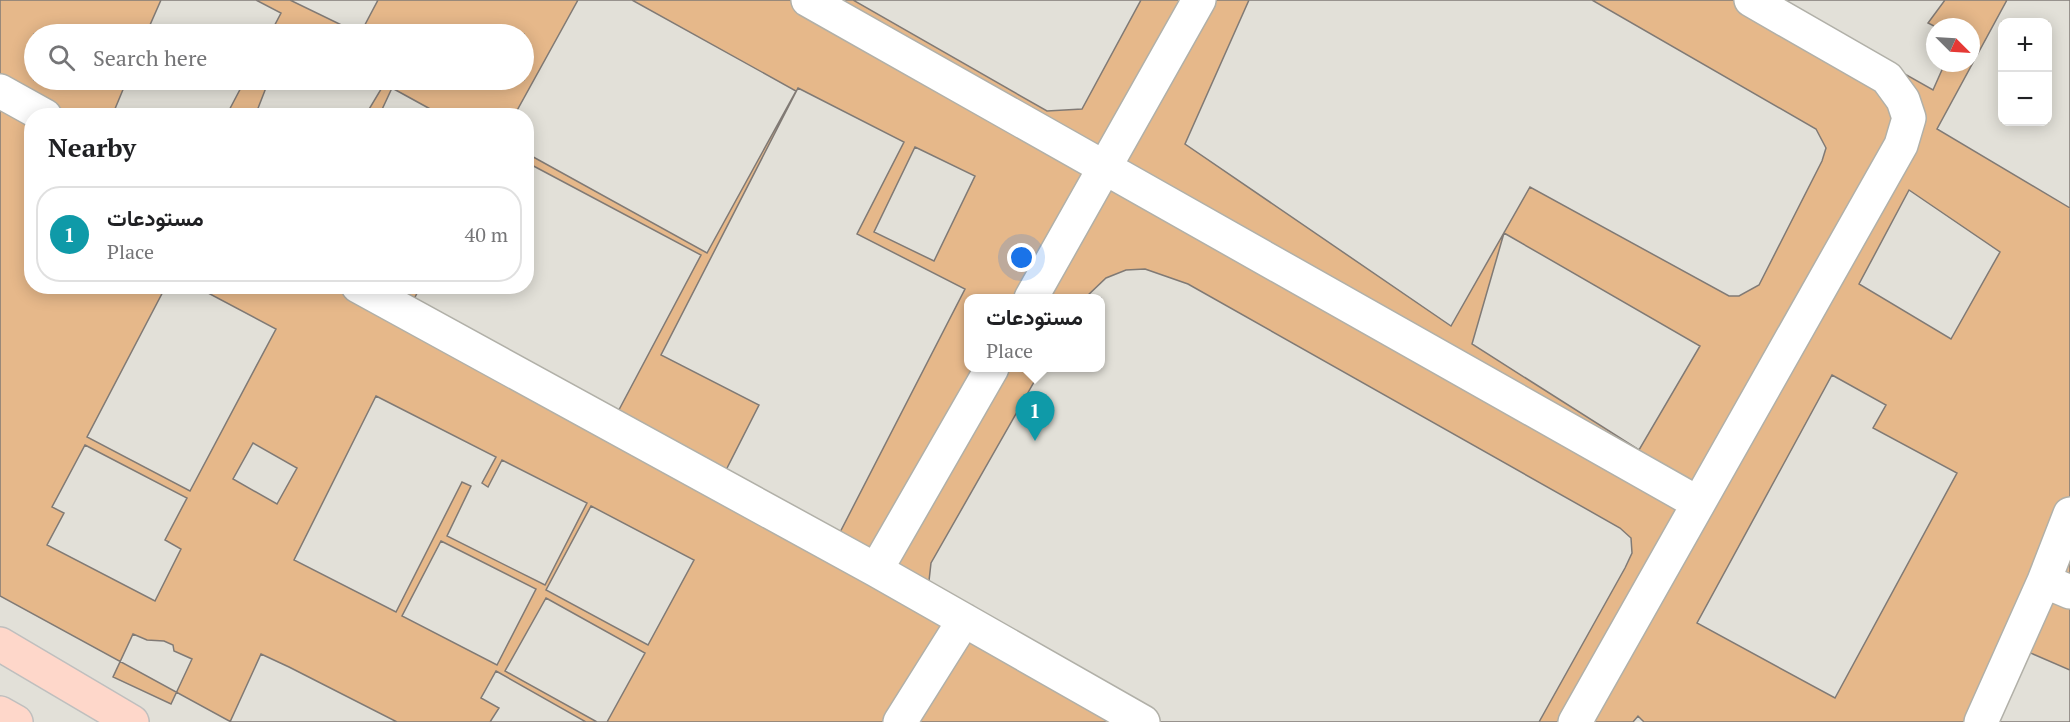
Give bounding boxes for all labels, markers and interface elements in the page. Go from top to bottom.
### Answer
north arrow [1926,18,1980,72]
map controls [1998,18,2052,126]
button: + [1998,18,2052,72]
search box [24,24,534,90]
icon: search [45,41,78,74]
text: Search here [93,43,207,72]
button: − [1998,72,2052,126]
text: Nearby [48,130,136,164]
text: مستودعات [107,203,204,232]
text: 1 [64,221,75,248]
text: 40 m [465,221,508,248]
text: Place [107,238,154,265]
your location [1007,243,1036,272]
popup [964,294,1105,372]
text: مستودعات [986,302,1083,331]
text: Place [986,337,1033,364]
pin: 1 [1016,392,1054,441]

